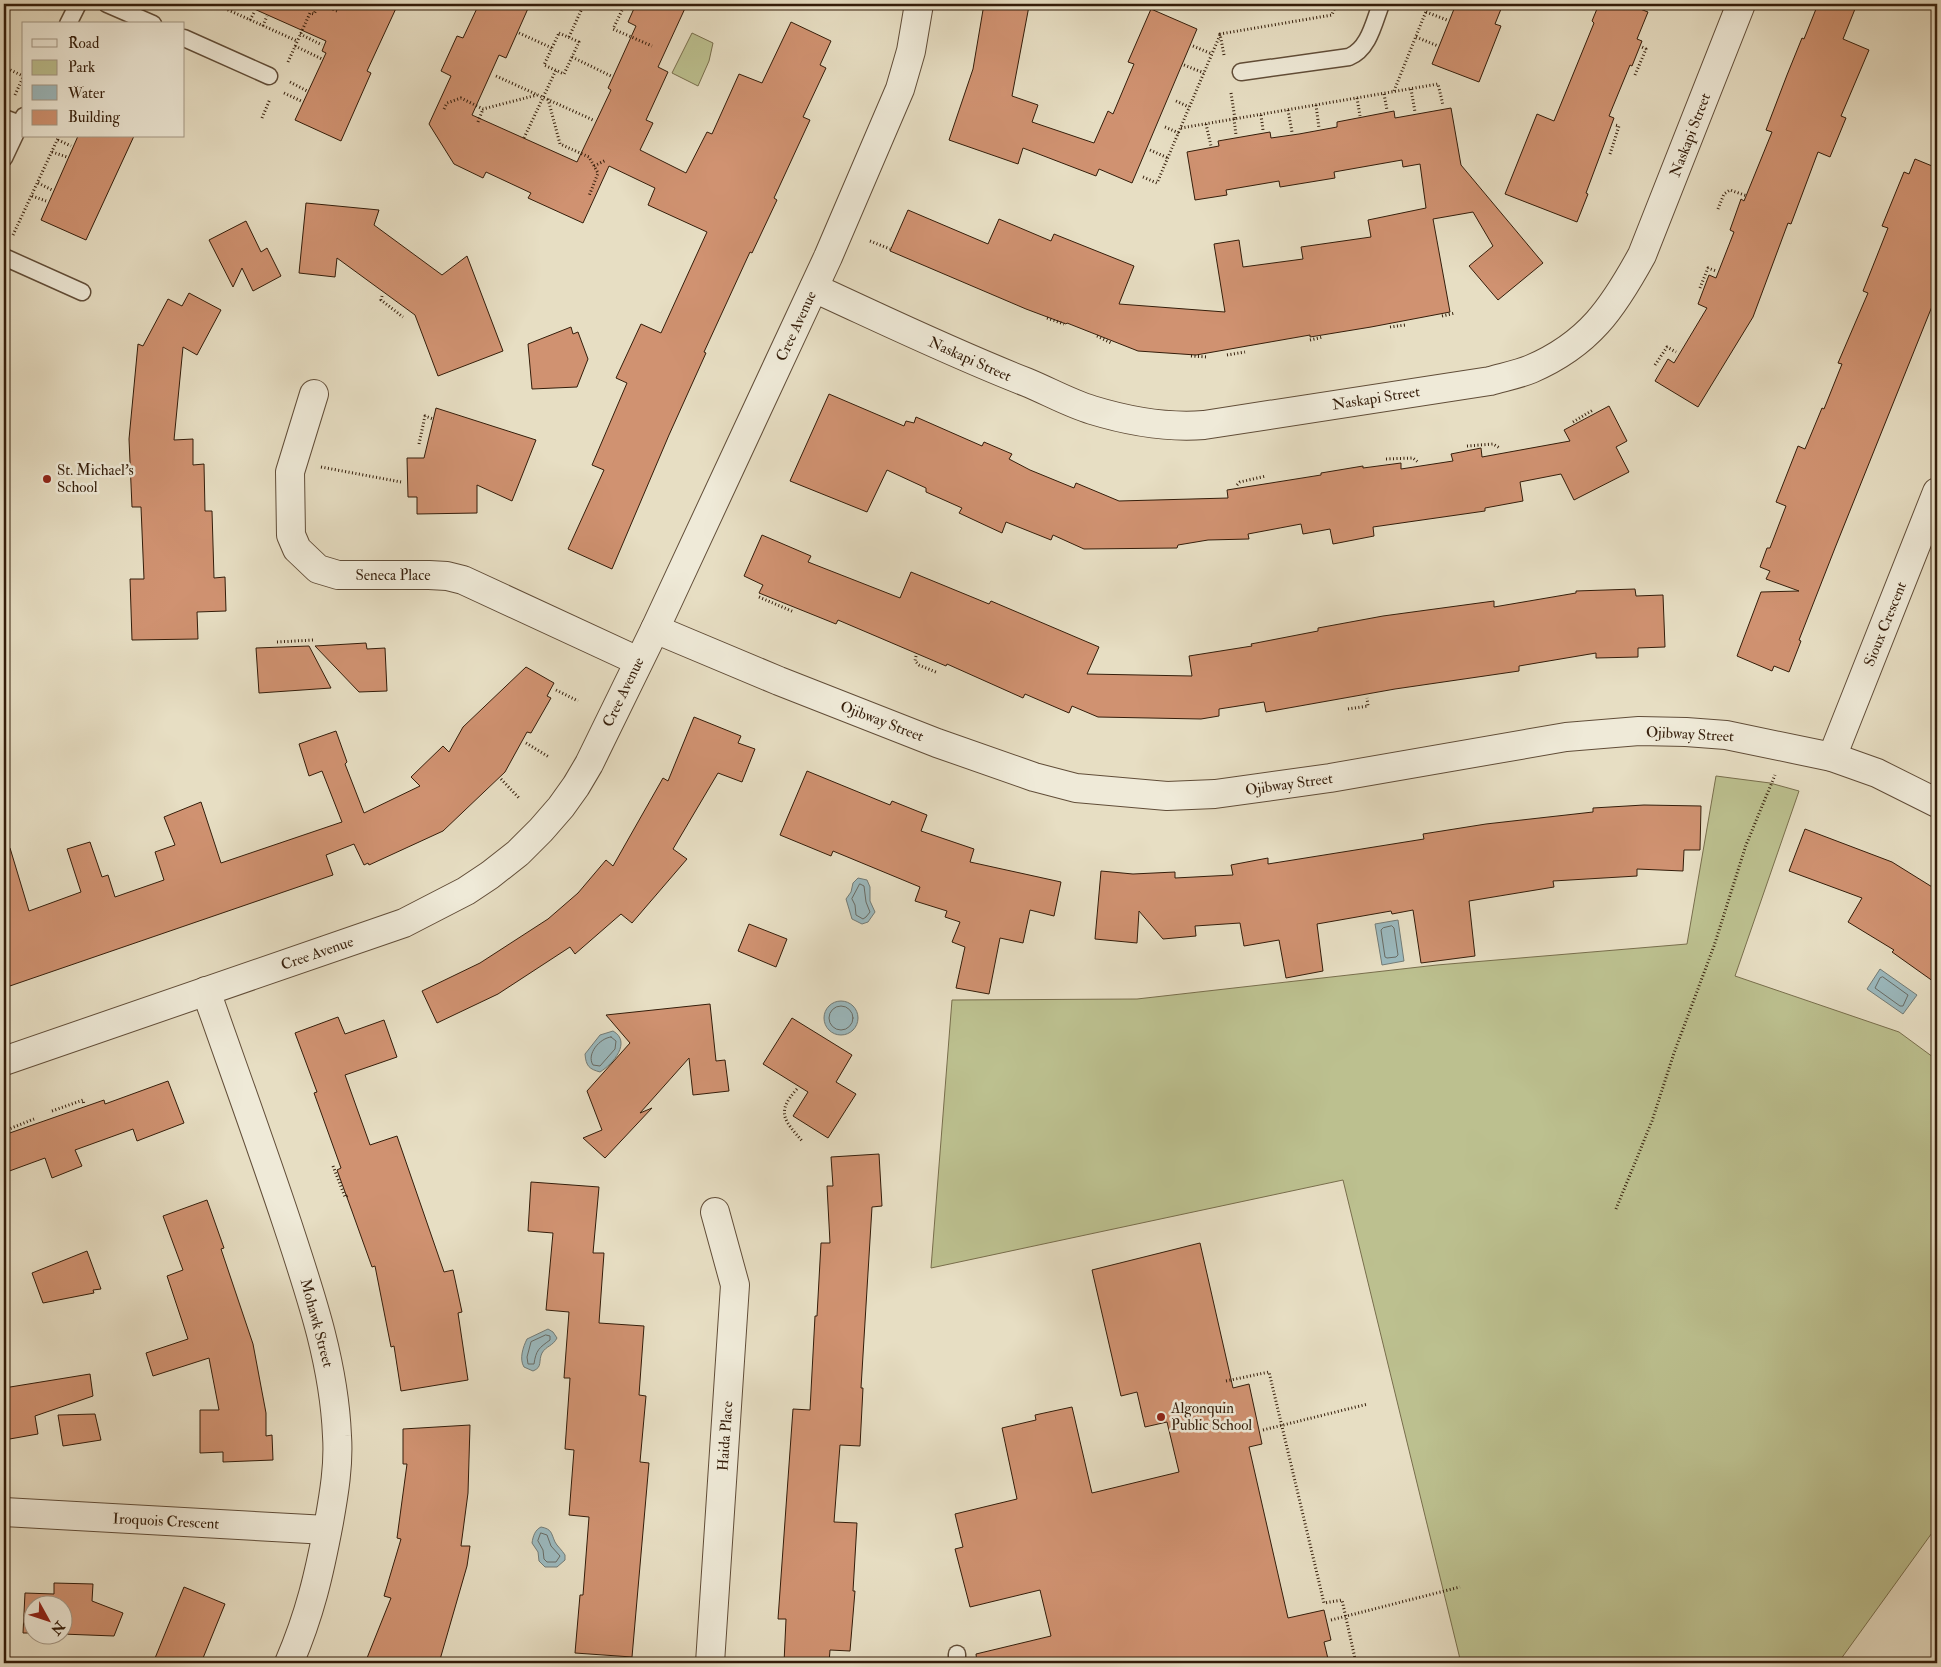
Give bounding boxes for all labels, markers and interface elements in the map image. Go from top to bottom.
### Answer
legend [22,22,185,138]
text: Road [68,34,100,53]
text: Park [68,58,95,77]
text: Water [67,84,105,103]
street label: Naskapi Street [1666,90,1716,180]
text: Building [68,108,120,127]
street label: Cree Avenue [772,288,821,364]
street label: Naskapi Street [925,333,1014,387]
street label: Naskapi Street [1331,382,1422,416]
place label: St. Michael's School [57,461,134,497]
marker: St. Michael's School [41,473,53,485]
street label: Seneca Place [355,566,431,585]
street label: Sioux Crescent [1860,579,1911,669]
street label: Cree Avenue [598,654,649,730]
street label: Ojibway Street [837,697,926,746]
street label: Ojibway Street [1646,723,1735,746]
street label: Ojibway Street [1244,769,1334,800]
street label: Cree Avenue [278,932,356,975]
street label: Mohawk Street [296,1277,338,1370]
place label: Algonquin Public School [1170,1399,1252,1435]
street label: Haida Place [714,1400,737,1472]
marker: Algonquin Public School [1155,1411,1167,1423]
street label: Iroquois Crescent [112,1509,220,1534]
north arrow [22,1594,72,1644]
text: N [47,1617,69,1639]

